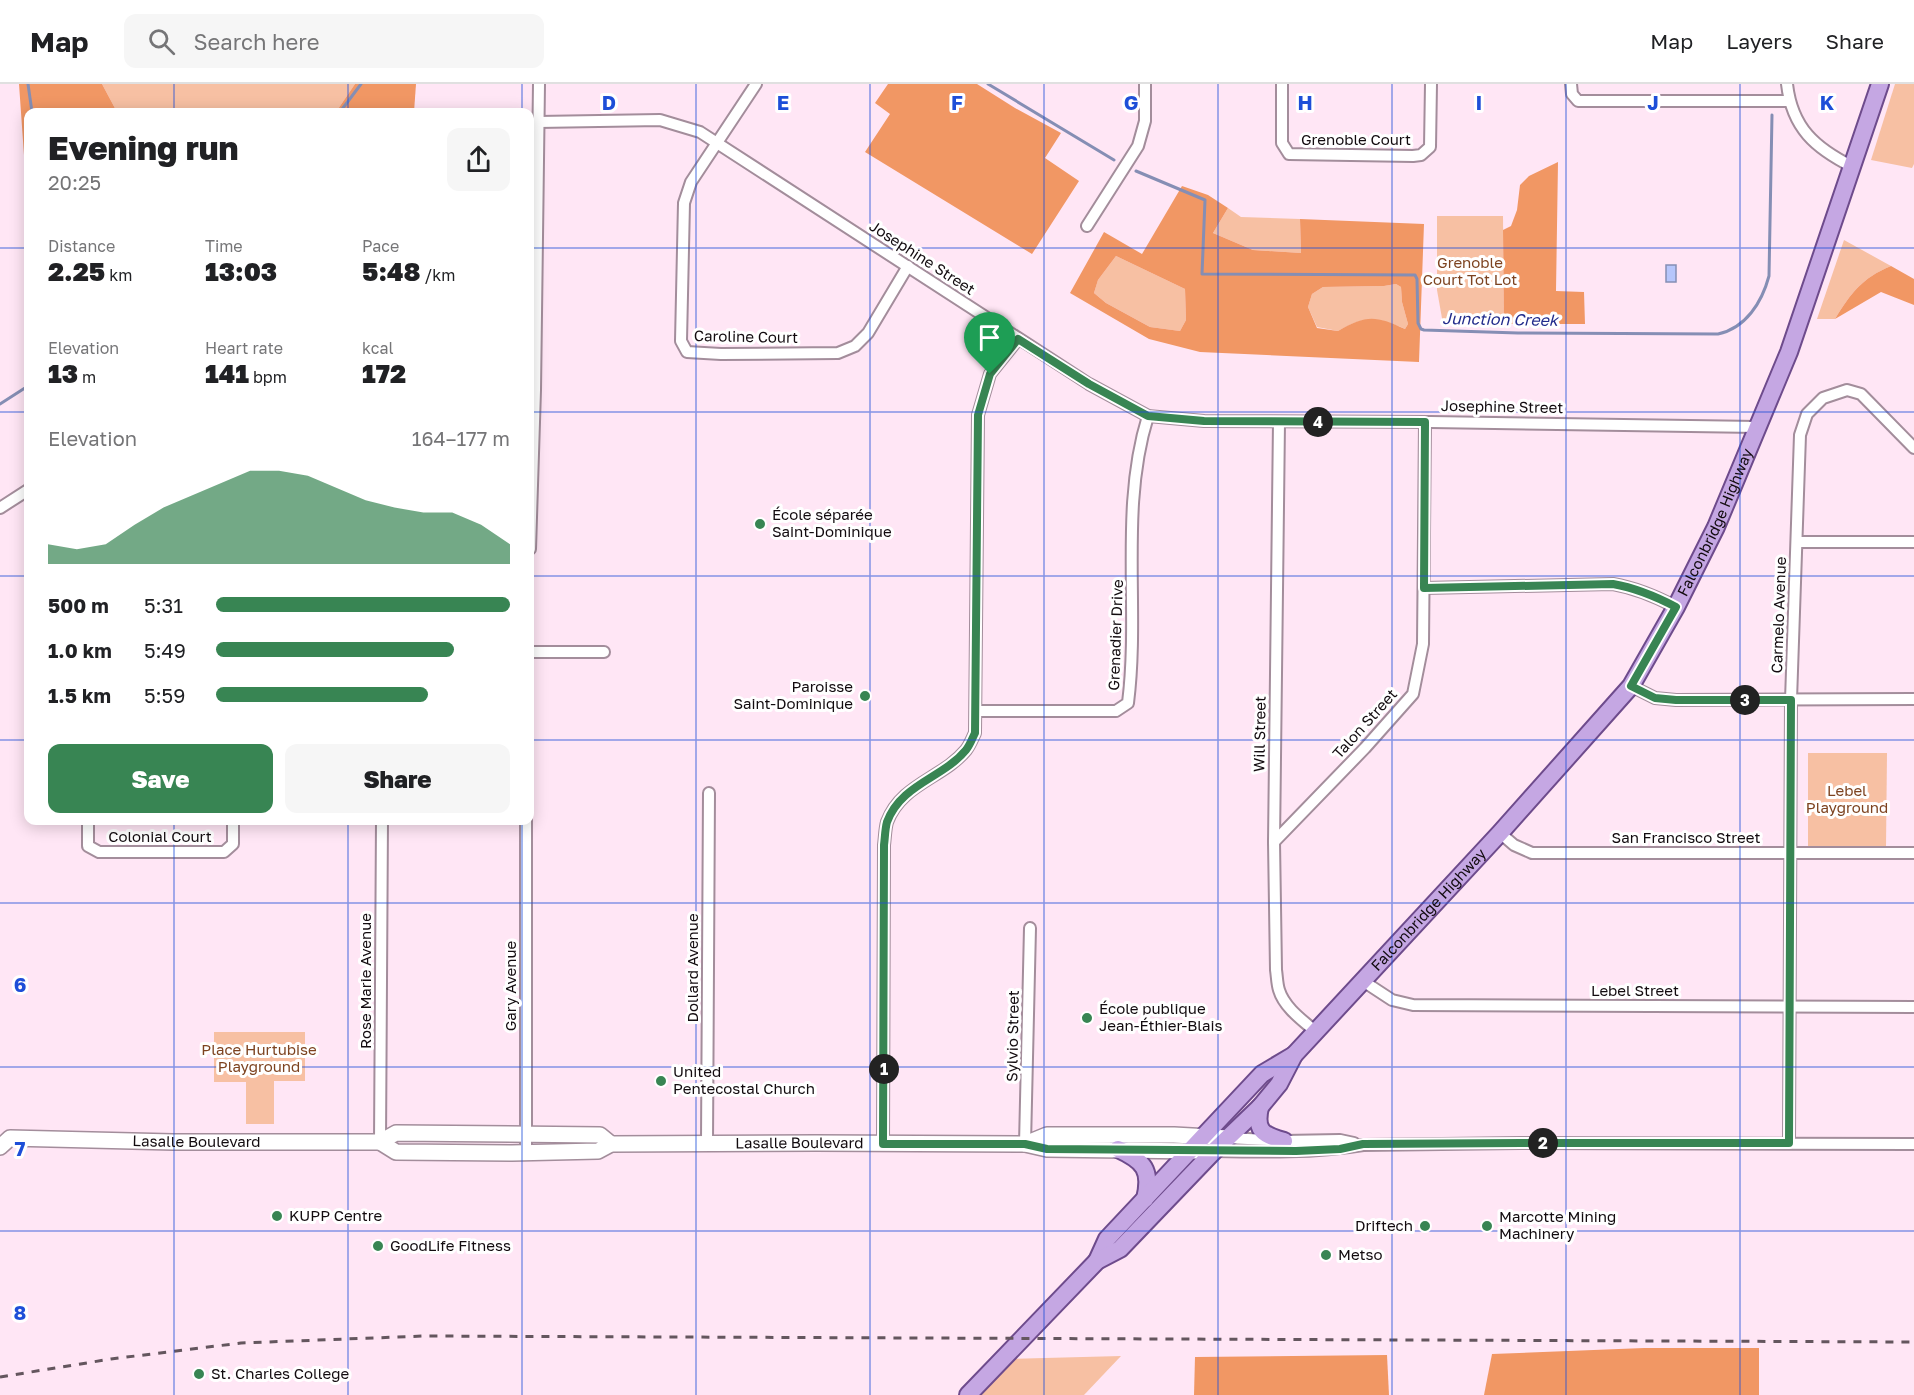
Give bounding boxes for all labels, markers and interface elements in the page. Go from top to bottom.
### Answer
search box [124,14,544,68]
text: Map [30,25,88,58]
icon: search [145,25,178,58]
text: Search here [193,28,319,55]
text: Map [1650,28,1693,54]
text: Layers [1726,28,1793,54]
text: Share [1826,28,1884,54]
text: D [602,90,616,114]
text: E [777,90,789,114]
text: F [951,90,963,114]
text: G [1124,90,1138,114]
text: H [1297,90,1313,114]
text: I [1476,90,1482,114]
text: J [1647,90,1659,114]
text: K [1820,90,1835,114]
text: Evening run [48,128,239,167]
button: share [447,128,510,191]
street label: Grenoble Court [1301,130,1411,148]
text: 20:25 [48,170,101,194]
street label: Josephine Street [866,216,979,298]
text: Distance [48,236,115,256]
text: Time [205,236,243,256]
text: Pace [362,236,399,256]
park label: Grenoble Court Tot Lot [1423,253,1517,288]
text: 2.25 [48,256,105,287]
text: 13:03 [205,256,277,287]
text: 5:48 [362,256,421,287]
text: km [105,265,132,285]
text: /km [421,265,455,285]
water label: Junction Creek [1442,308,1560,330]
pin [964,312,1015,374]
icon: arrive [973,321,1006,354]
street label: Caroline Court [694,326,798,346]
text: Elevation [48,338,119,358]
text: Heart rate [205,338,283,358]
text: kcal [362,338,394,358]
text: 13 [48,358,78,389]
text: 141 [205,358,249,389]
text: 172 [362,358,406,389]
text: m [78,367,96,387]
text: bpm [249,367,287,387]
street label: Josephine Street [1441,396,1563,416]
pin: 4 [1303,407,1333,437]
text: 4 [1313,412,1323,432]
text: Elevation [48,426,137,450]
text: 164–177 m [412,426,510,450]
street label: Falconbridge Highway [1673,445,1756,599]
place label: École séparée Saint-Dominique [772,505,892,540]
marker: École séparée Saint-Dominique [753,517,767,531]
street label: Carmelo Avenue [1767,556,1789,674]
street label: Grenadier Drive [1104,579,1126,691]
text: 500 m [48,593,109,617]
text: 5:31 [144,593,183,617]
text: 1.0 km [48,638,112,662]
text: 5:49 [144,638,186,662]
place label: Paroisse Saint-Dominique [733,677,853,712]
text: 1.5 km [48,683,111,707]
text: 5:59 [144,683,185,707]
street label: Talon Street [1328,685,1400,762]
pin: 3 [1730,685,1760,715]
marker: Paroisse Saint-Dominique [858,689,872,703]
text: 3 [1740,690,1750,710]
street label: Will Street [1249,696,1269,772]
button: Save [48,744,273,813]
button: Share [285,744,510,813]
park label: Lebel Playground [1806,781,1888,816]
street label: Colonial Court [108,827,212,845]
street label: San Francisco Street [1612,828,1760,846]
street label: Falconbridge Highway [1367,844,1490,974]
street label: Rose Marie Avenue [356,913,374,1049]
street label: Dollard Avenue [683,913,701,1023]
street label: Gary Avenue [501,940,519,1031]
text: 6 [14,972,26,996]
street label: Lebel Street [1591,981,1679,999]
street label: Sylvio Street [1002,990,1022,1082]
place label: École publique Jean-Éthier-Blais [1099,999,1223,1034]
marker: École publique Jean-Éthier-Blais [1080,1011,1094,1025]
park label: Place Hurtubise Playground [201,1040,317,1075]
pin: 1 [869,1054,899,1084]
text: 1 [880,1059,888,1079]
place label: United Pentecostal Church [673,1062,815,1097]
marker: United Pentecostal Church [654,1074,668,1088]
pin: 2 [1528,1128,1558,1158]
street label: Lasalle Boulevard [132,1131,261,1150]
street label: Lasalle Boulevard [735,1133,863,1151]
text: 2 [1538,1133,1548,1153]
text: 7 [15,1136,26,1160]
place label: KUPP Centre [289,1206,382,1224]
place label: Marcotte Mining Machinery [1499,1207,1616,1242]
marker: KUPP Centre [270,1209,284,1223]
place label: Driftech [1355,1216,1413,1234]
marker: Driftech [1418,1219,1432,1233]
marker: Marcotte Mining Machinery [1480,1219,1494,1233]
place label: GoodLife Fitness [390,1236,511,1254]
marker: GoodLife Fitness [371,1239,385,1253]
place label: Metso [1338,1245,1383,1263]
marker: Metso [1319,1248,1333,1262]
text: 8 [14,1300,26,1324]
place label: St. Charles College [211,1364,349,1382]
marker: St. Charles College [192,1367,206,1381]

